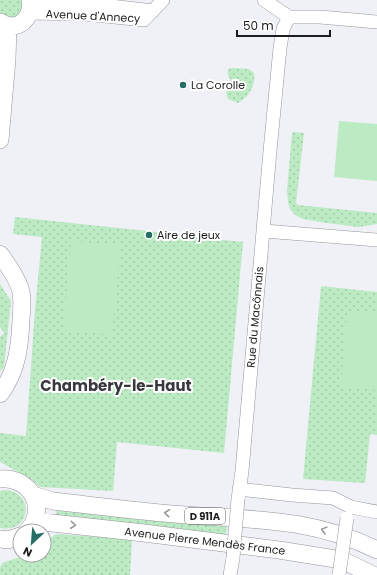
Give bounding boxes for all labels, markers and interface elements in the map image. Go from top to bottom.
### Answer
street label: Avenue d'Annecy [45,6,141,27]
scale bar [237,12,330,38]
text: 50 m [243,17,274,34]
place label: La Corolle [191,77,245,93]
marker: La Corolle [178,80,188,90]
place label: Aire de jeux [157,227,221,243]
marker: Aire de jeux [144,230,154,240]
street label: Rue du Macônnais [243,266,267,368]
district label: Chambéry-le-Haut [40,375,192,396]
road number: D 911A [185,508,225,524]
one-way arrow [164,509,170,518]
one-way arrow [70,520,76,529]
north arrow [12,523,52,563]
street label: Avenue Pierre Mendès France [124,523,287,559]
one-way arrow [321,526,327,534]
text: N [20,543,35,561]

